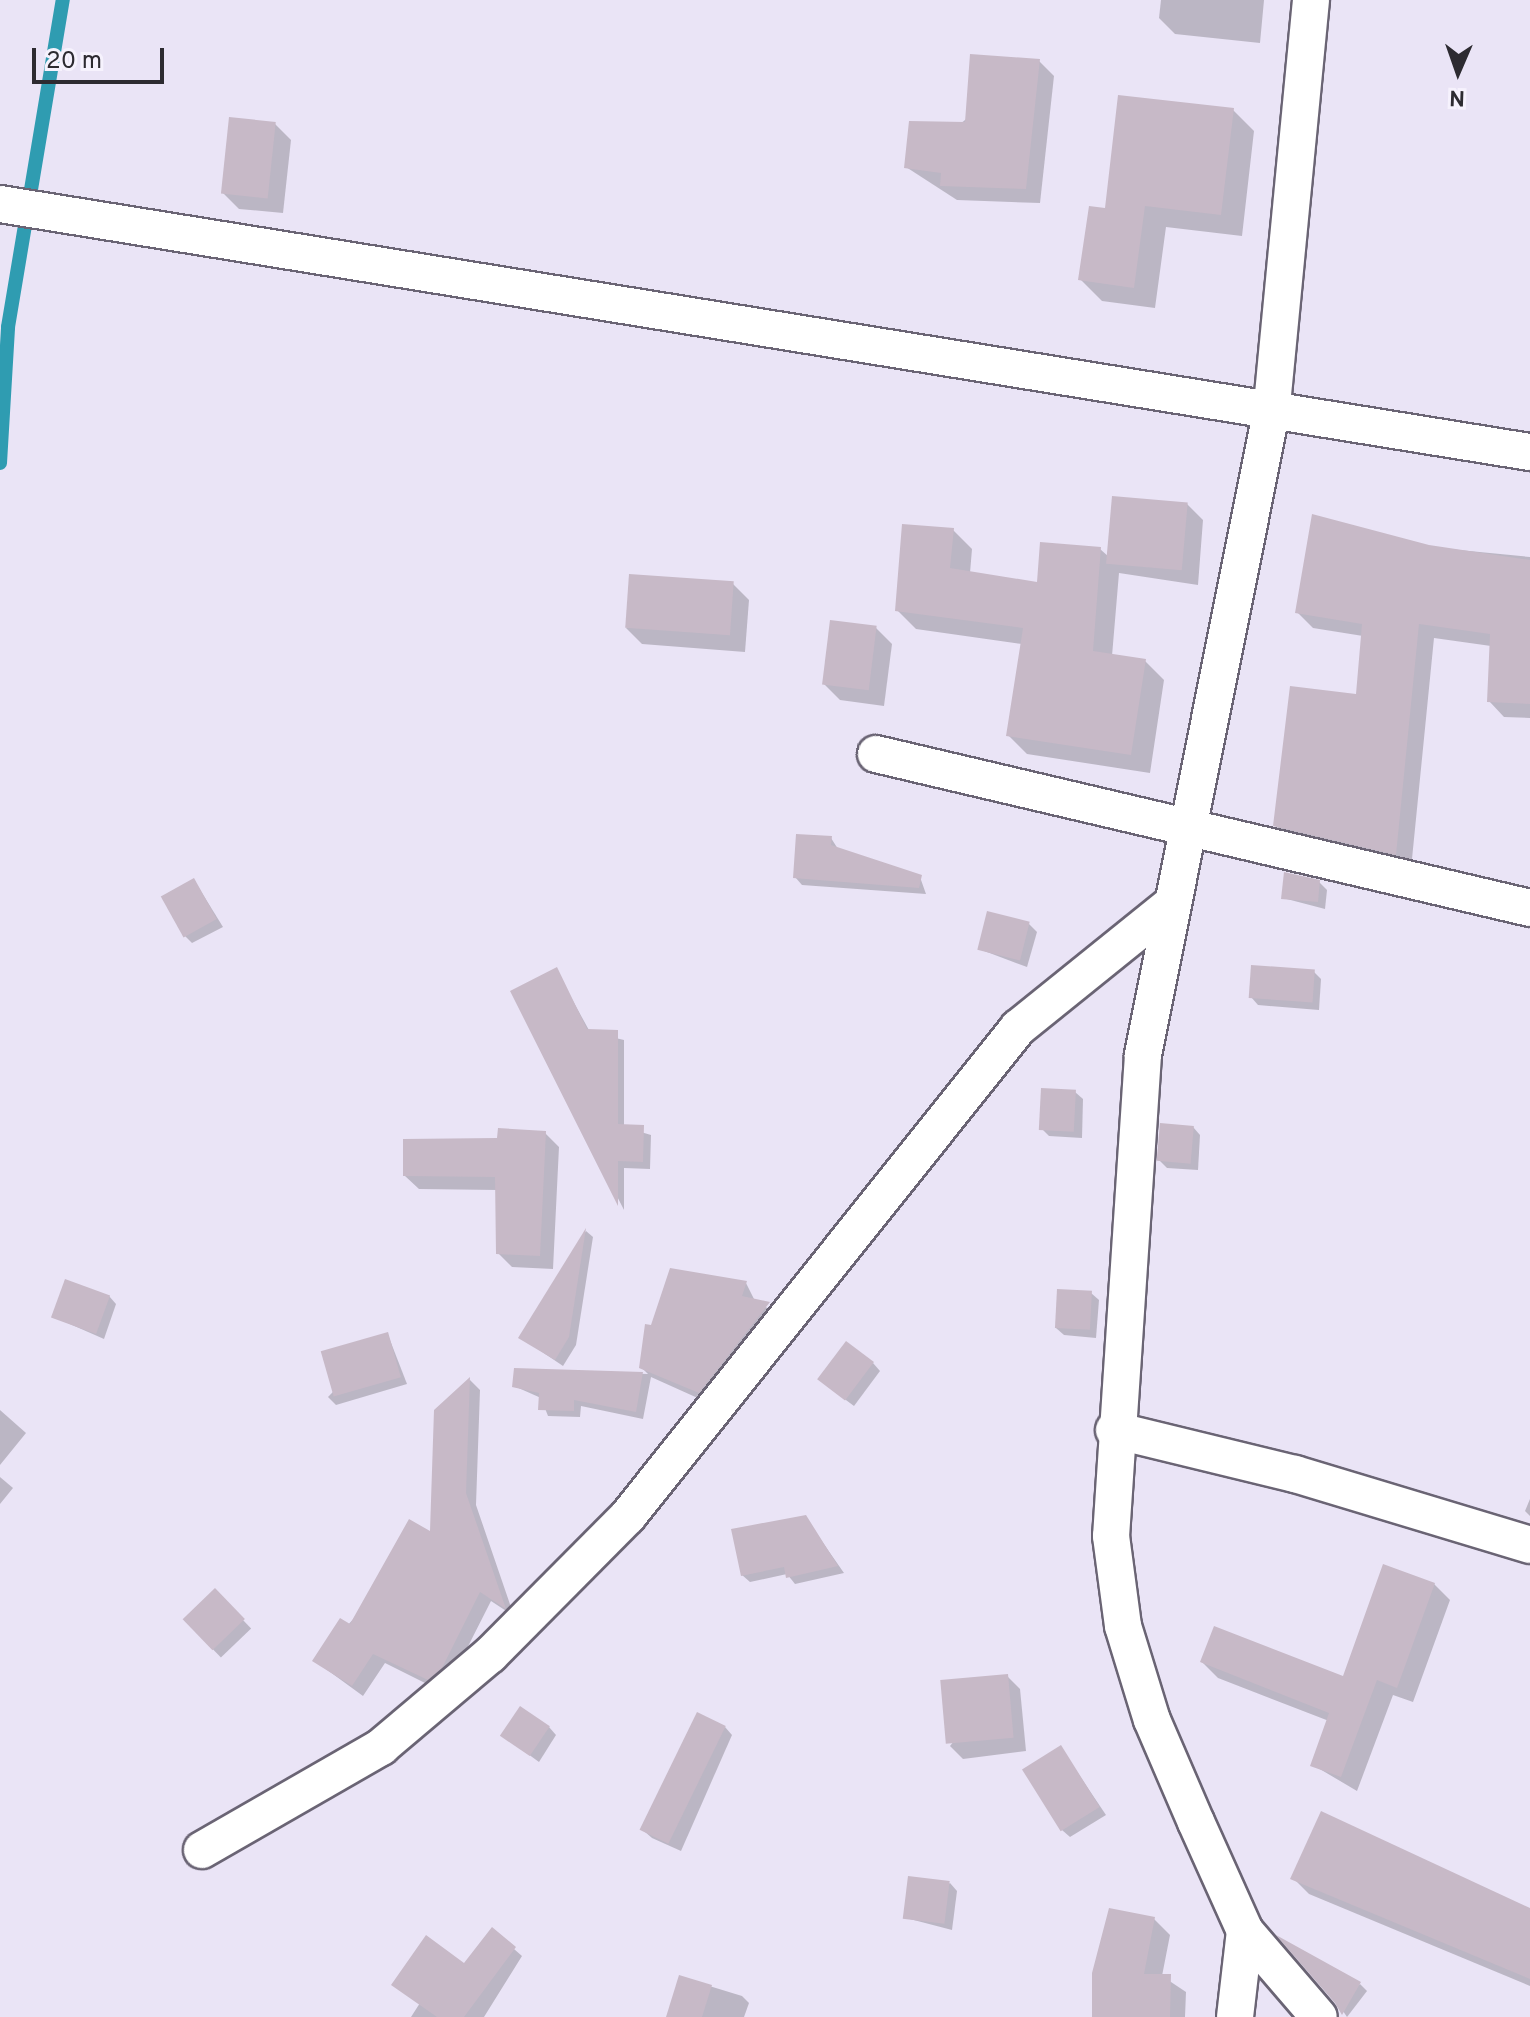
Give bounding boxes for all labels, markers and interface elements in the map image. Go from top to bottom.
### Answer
scale bar [36,32,168,82]
north arrow [1418,32,1498,112]
text: 20 m [46,47,102,77]
text: N [1449,83,1466,110]

